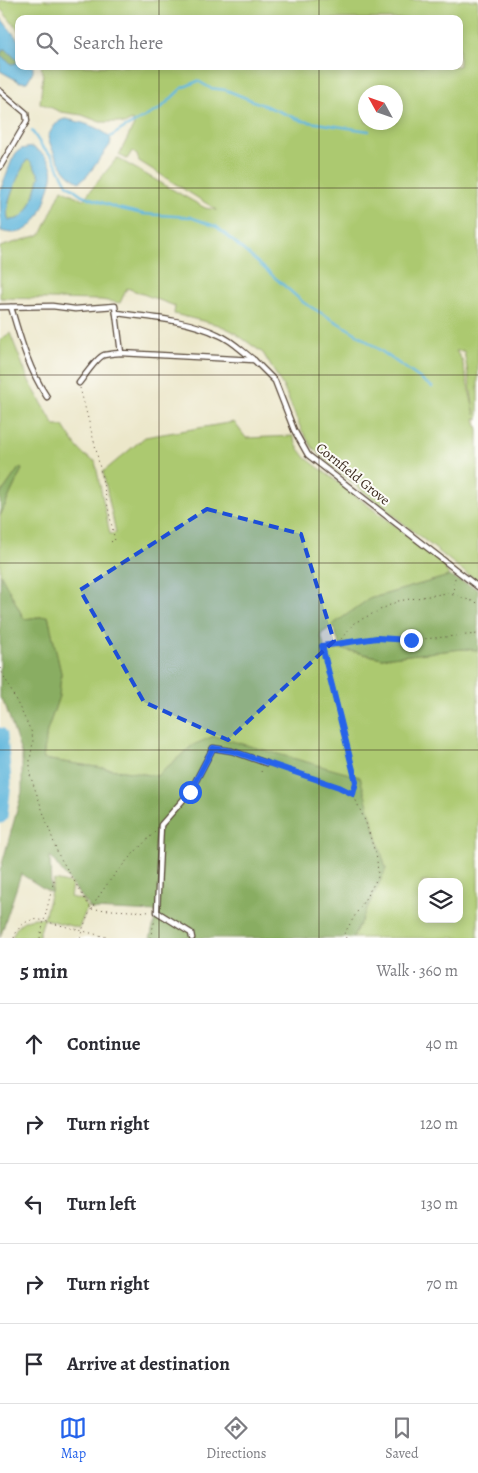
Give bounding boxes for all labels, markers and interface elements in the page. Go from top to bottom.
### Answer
search box [15,15,463,70]
icon: search [33,29,61,57]
text: Search here [73,30,163,56]
north arrow [358,85,403,130]
street label: Cornfield Grove [312,438,394,510]
route end [400,629,423,652]
route start [179,781,202,804]
map controls [418,878,463,923]
button: layers [418,878,463,923]
text: 5 min [20,957,68,985]
text: Walk · 360 m [376,960,458,982]
icon: ahead [20,1030,48,1058]
text: Continue [67,1031,141,1057]
text: 40 m [426,1033,458,1055]
icon: right [20,1110,48,1138]
text: Turn right [67,1111,149,1137]
text: 120 m [420,1113,458,1135]
icon: left [20,1190,48,1218]
text: Turn left [67,1191,136,1217]
text: 130 m [421,1193,458,1215]
icon: right [20,1270,48,1298]
text: Turn right [67,1271,149,1297]
text: 70 m [426,1273,458,1295]
icon: arrive [20,1350,48,1378]
text: Arrive at destination [67,1351,230,1377]
tab: Map [59,1414,87,1463]
tab: Directions [206,1414,266,1463]
tab: Saved [385,1414,419,1463]

